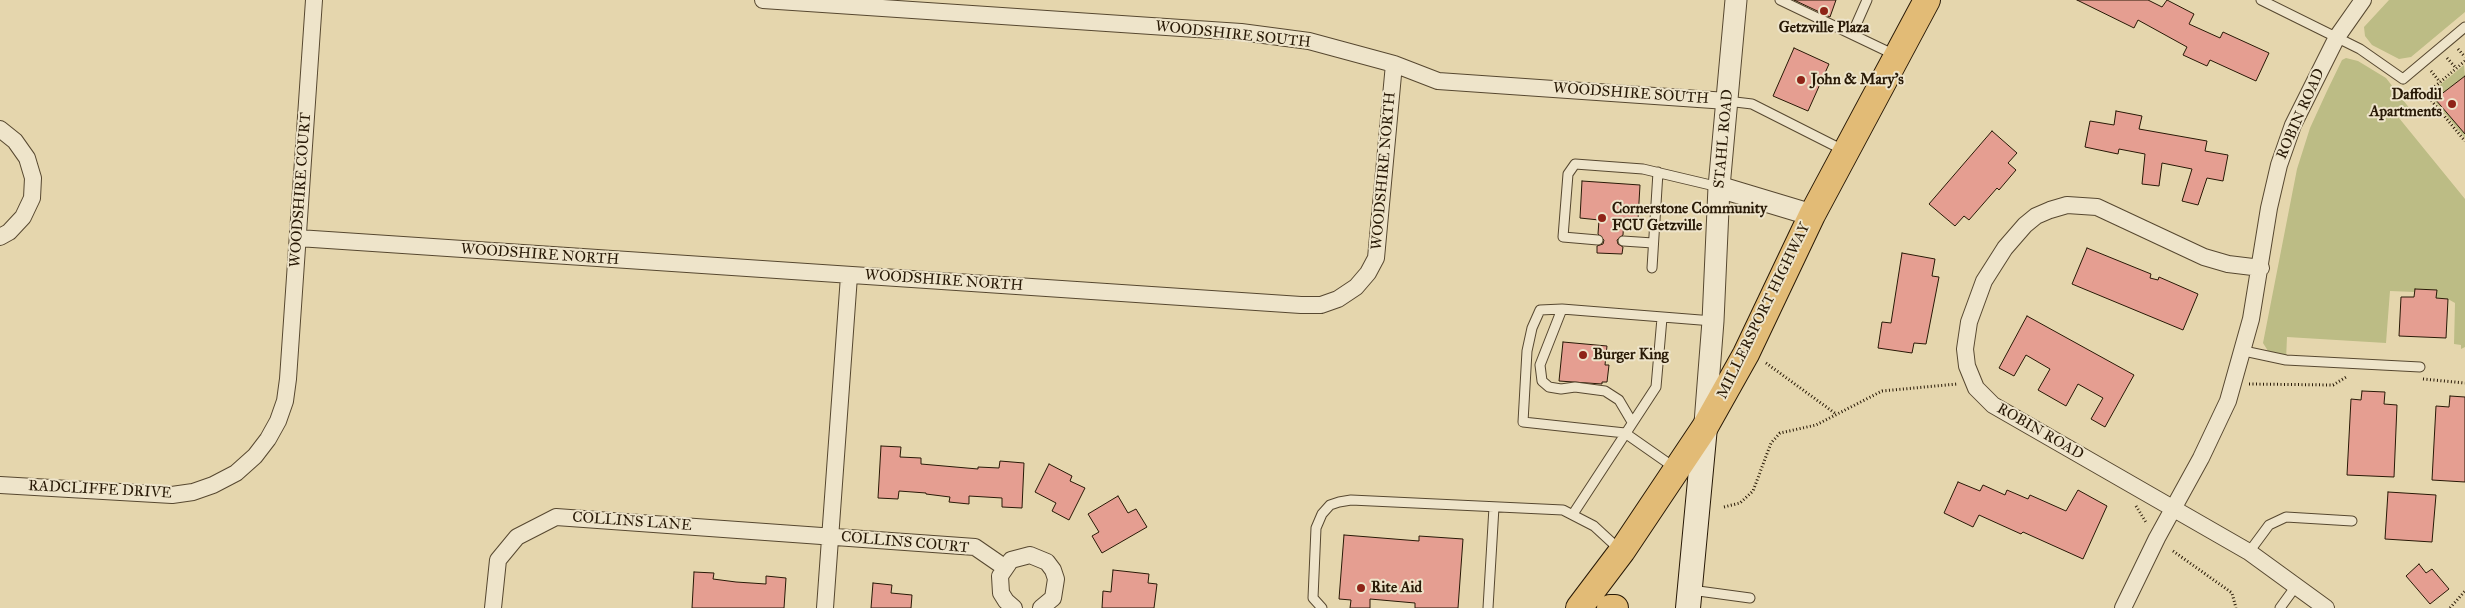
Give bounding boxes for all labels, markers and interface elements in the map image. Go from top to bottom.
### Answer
marker: Getzville Plaza [1818,5,1830,17]
street label: WOODSHIRE SOUTH [1154,18,1312,52]
place label: Getzville Plaza [1779,19,1869,37]
street label: ROBIN ROAD [2273,66,2329,162]
place label: John & Mary's [1811,71,1904,89]
marker: John & Mary's [1795,74,1807,86]
street label: WOODSHIRE SOUTH [1552,80,1710,108]
place label: Daffodil Apartments [2369,86,2442,121]
street label: STAHL ROAD [1711,89,1737,189]
street label: WOODSHIRE NORTH [1368,91,1400,251]
marker: Daffodil Apartments [2446,98,2458,110]
street label: WOODSHIRE COURT [287,112,315,268]
place label: Cornerstone Community FCU Getzville [1612,200,1767,235]
marker: Cornerstone Community FCU Getzville [1596,212,1608,224]
street label: MILLERSPORT HIGHWAY [1713,220,1815,402]
street label: WOODSHIRE NORTH [460,240,620,270]
street label: WOODSHIRE NORTH [864,266,1024,296]
place label: Burger King [1593,346,1669,364]
marker: Burger King [1577,349,1589,361]
street label: ROBIN ROAD [1993,400,2087,464]
street label: RADCLIFFE DRIVE [28,477,172,503]
street label: COLLINS LANE [572,509,692,535]
street label: COLLINS COURT [840,528,970,558]
place label: Rite Aid [1371,579,1422,597]
marker: Rite Aid [1355,582,1367,594]

